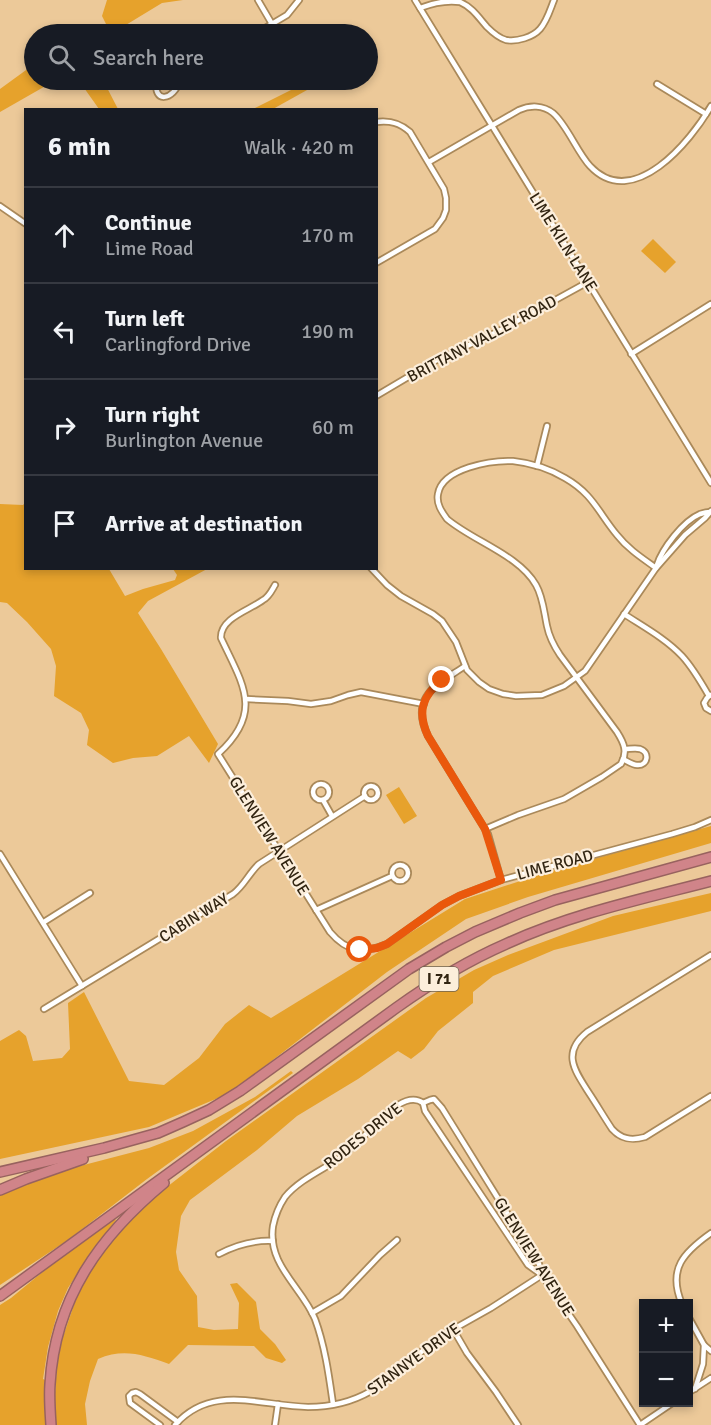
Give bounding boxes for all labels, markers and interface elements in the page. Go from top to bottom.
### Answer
search box [24,24,378,90]
icon: search [45,41,78,74]
text: Search here [93,44,204,71]
text: 6 min [48,131,111,163]
text: Walk · 420 m [244,135,354,160]
street label: LIME KILN LANE [525,189,601,295]
text: Continue [105,209,192,236]
icon: ahead [48,219,81,252]
text: 170 m [301,223,354,248]
text: Lime Road [105,236,194,261]
street label: BRITTANY VALLEY ROAD [404,291,560,387]
text: Turn left [105,305,185,332]
icon: left [48,315,81,348]
text: 190 m [301,319,354,344]
text: Carlingford Drive [105,332,251,357]
text: Turn right [105,401,200,428]
icon: right [48,411,81,444]
text: 60 m [312,415,354,440]
text: Burlington Avenue [105,428,263,453]
icon: arrive [48,507,81,540]
text: Arrive at destination [105,510,302,537]
route end [428,666,454,692]
street label: GLENVIEW AVENUE [224,773,314,899]
street label: LIME ROAD [515,845,595,885]
street label: CABIN WAY [155,889,233,947]
route start [346,936,372,962]
road number: I 71 [420,967,458,991]
street label: RODES DRIVE [320,1098,406,1174]
street label: GLENVIEW AVENUE [489,1194,579,1320]
map controls [639,1299,693,1407]
button: + [639,1299,693,1353]
street label: STANNYE DRIVE [363,1318,465,1400]
button: − [639,1353,693,1407]

